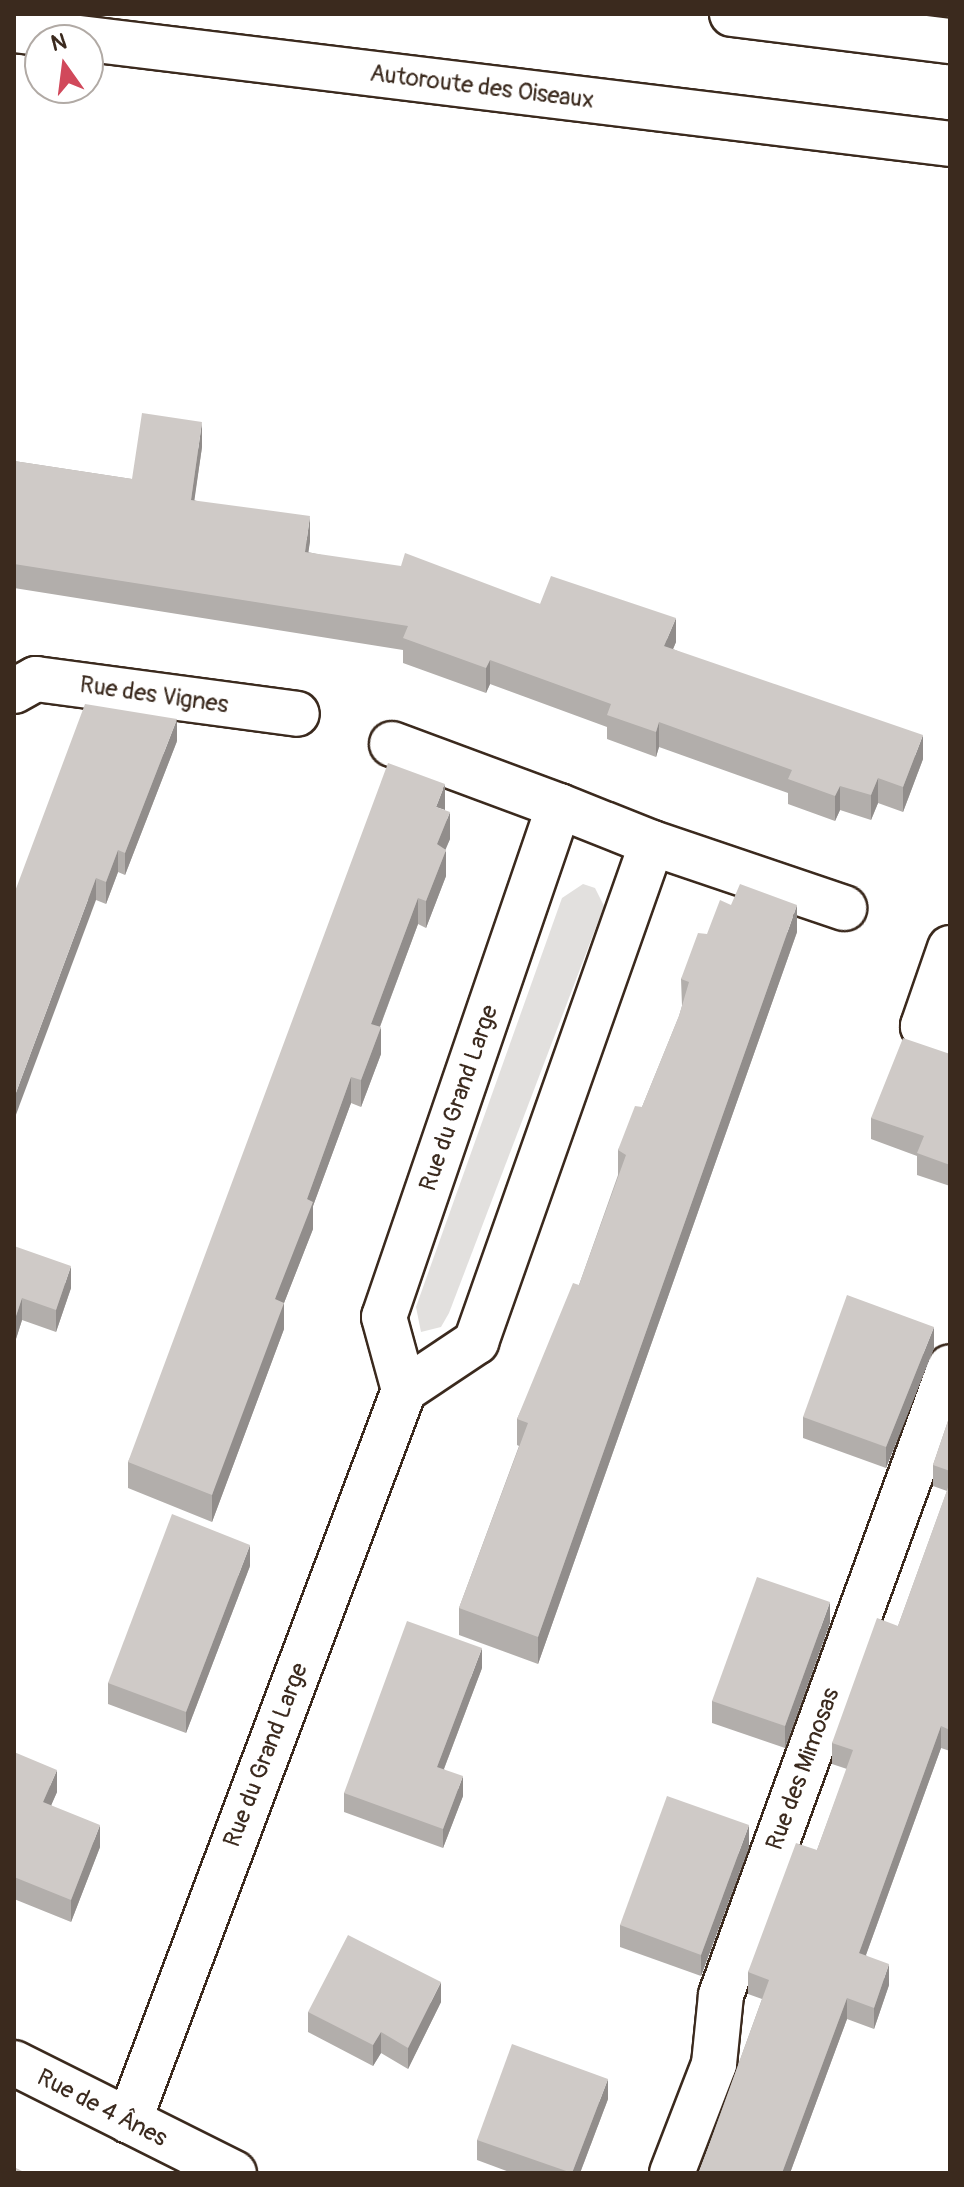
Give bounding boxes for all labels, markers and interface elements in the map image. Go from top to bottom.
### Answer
north arrow [24,24,104,104]
text: N [48,27,69,58]
street label: Autoroute des Oiseaux [368,59,596,115]
street label: Rue des Vignes [78,670,230,720]
street label: Rue du Grand Large [414,1001,504,1195]
street label: Rue du Grand Large [218,1659,314,1851]
street label: Rue des Mimosas [760,1684,846,1854]
street label: Rue de 4 Ânes [32,2063,172,2153]

